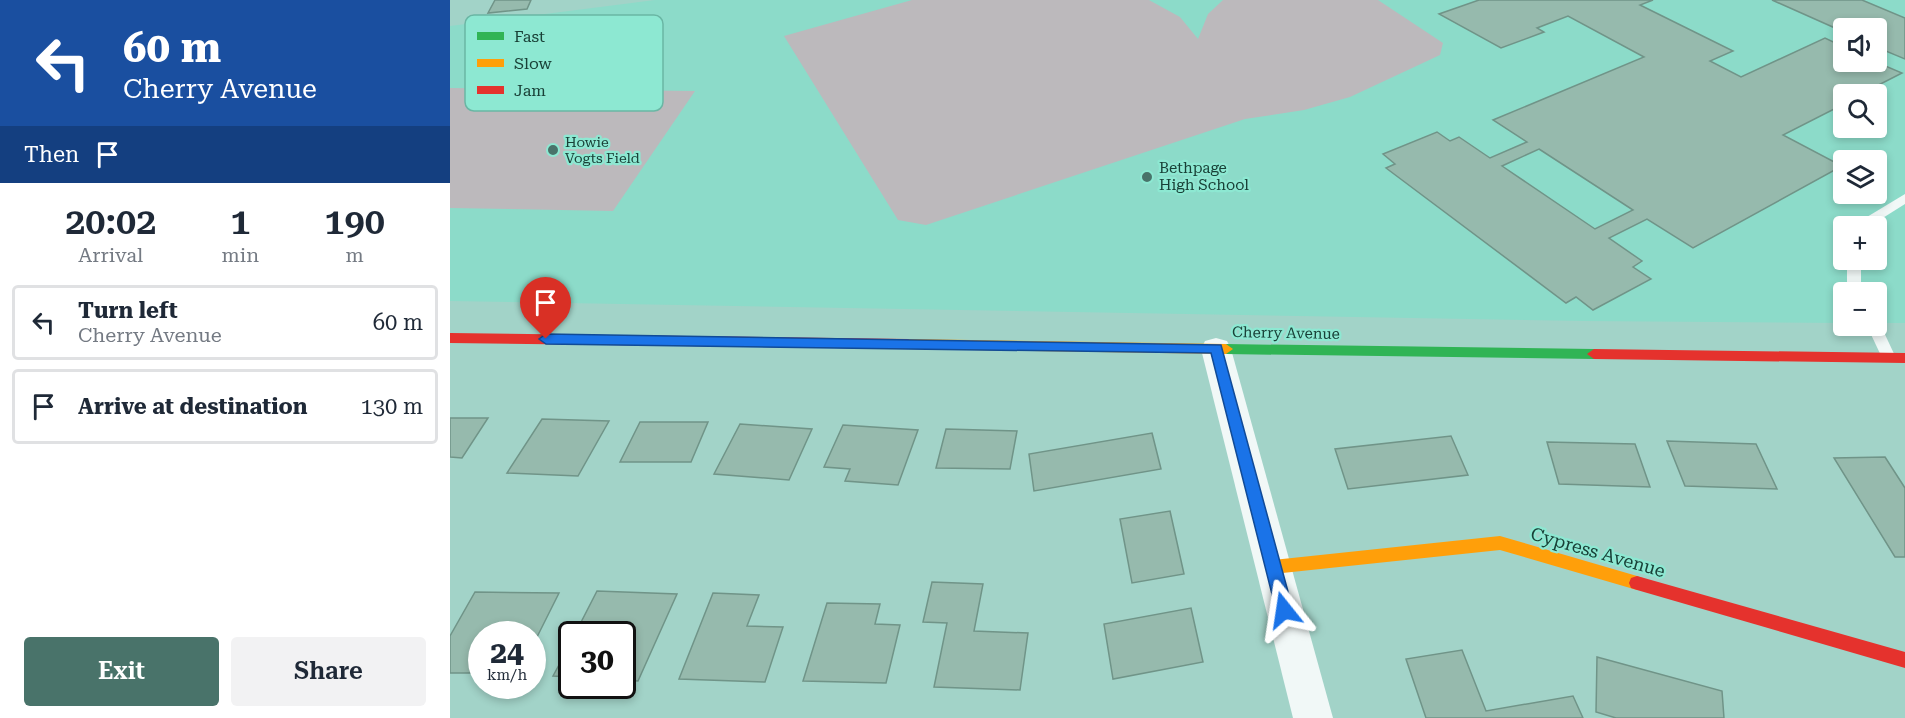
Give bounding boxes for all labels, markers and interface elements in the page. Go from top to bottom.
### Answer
legend [465,15,663,111]
map controls [1833,18,1887,336]
button: sound [1833,18,1887,72]
text: 60 m [123,23,221,72]
icon: left [24,24,102,102]
text: Fast [514,27,545,46]
text: Slow [514,54,552,73]
text: Cherry Avenue [123,73,317,105]
text: Jam [514,81,546,100]
button: search [1833,84,1887,138]
place label: Howie Vogts Field [565,134,640,166]
icon: arrive [91,138,124,171]
text: Then [24,142,79,167]
marker: Howie Vogts Field [546,143,560,157]
button: layers [1833,150,1887,204]
place label: Bethpage High School [1159,159,1249,194]
marker: Bethpage High School [1140,170,1154,184]
text: 20:02 [65,201,156,243]
text: 1 [230,201,250,243]
text: 190 [324,201,385,243]
button: + [1833,216,1887,270]
text: Arrival [78,243,143,267]
text: min [222,243,259,267]
text: m [345,243,364,267]
pin [520,277,571,339]
button: − [1833,282,1887,336]
icon: arrive [529,286,562,319]
text: Turn left [78,298,178,323]
icon: left [27,306,60,339]
text: 60 m [373,310,423,335]
text: Cherry Avenue [78,323,222,347]
street label: Cherry Avenue [1232,323,1340,343]
icon: arrive [27,390,60,423]
text: Arrive at destination [78,394,307,419]
text: 130 m [360,394,423,419]
street label: Cypress Avenue [1528,523,1668,581]
position arrow [1252,578,1316,642]
speed limit sign: 30 [558,621,636,699]
text: 24 [490,635,524,670]
button: Exit [24,637,219,706]
button: Share [231,637,426,706]
text: km/h [487,666,527,684]

